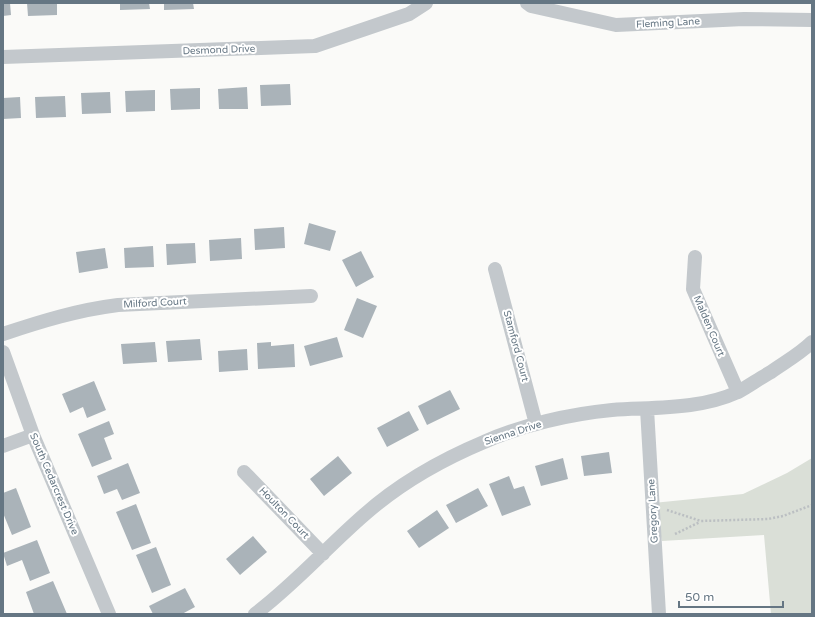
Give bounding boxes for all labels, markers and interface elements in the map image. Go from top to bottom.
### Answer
street label: Fleming Lane [636,15,701,31]
street label: Desmond Drive [182,43,256,57]
street label: Malden Court [691,294,727,358]
street label: Milford Court [123,295,187,311]
street label: Stamford Court [501,309,531,383]
street label: Sienna Drive [483,418,543,448]
street label: South Cedarcrest Drive [27,431,81,537]
street label: Gregory Lane [645,478,661,543]
street label: Houlton Court [256,485,312,541]
scale bar [679,583,783,609]
text: 50 m [685,590,714,604]

